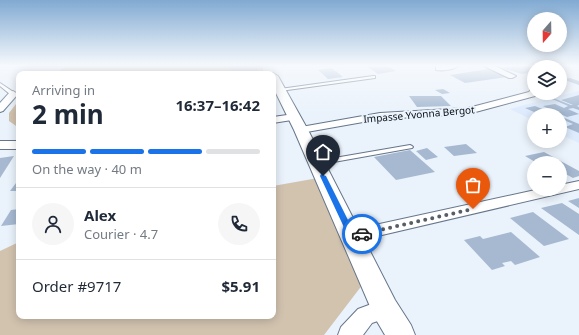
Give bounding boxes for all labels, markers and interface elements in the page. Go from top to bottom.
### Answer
north arrow [527,12,567,52]
map controls [527,12,567,196]
button: layers [527,60,567,100]
text: Arriving in [32,81,95,99]
text: 16:37–16:42 [175,95,260,115]
text: 2 min [32,96,104,132]
street label: Impasse Yvonna Bergot [363,102,476,126]
button: + [527,108,567,148]
pin [306,135,340,176]
icon: home [312,141,334,163]
button: − [527,156,567,196]
text: On the way · 40 m [32,160,142,178]
pin [456,168,490,209]
icon: bag [462,174,484,196]
button: person [32,203,74,245]
button: phone [218,203,260,245]
text: Alex [84,205,116,225]
courier [342,214,382,254]
icon: car [351,223,373,245]
text: Courier · 4.7 [84,225,158,243]
text: Order #9717 [32,276,121,296]
text: $5.91 [221,276,260,296]

